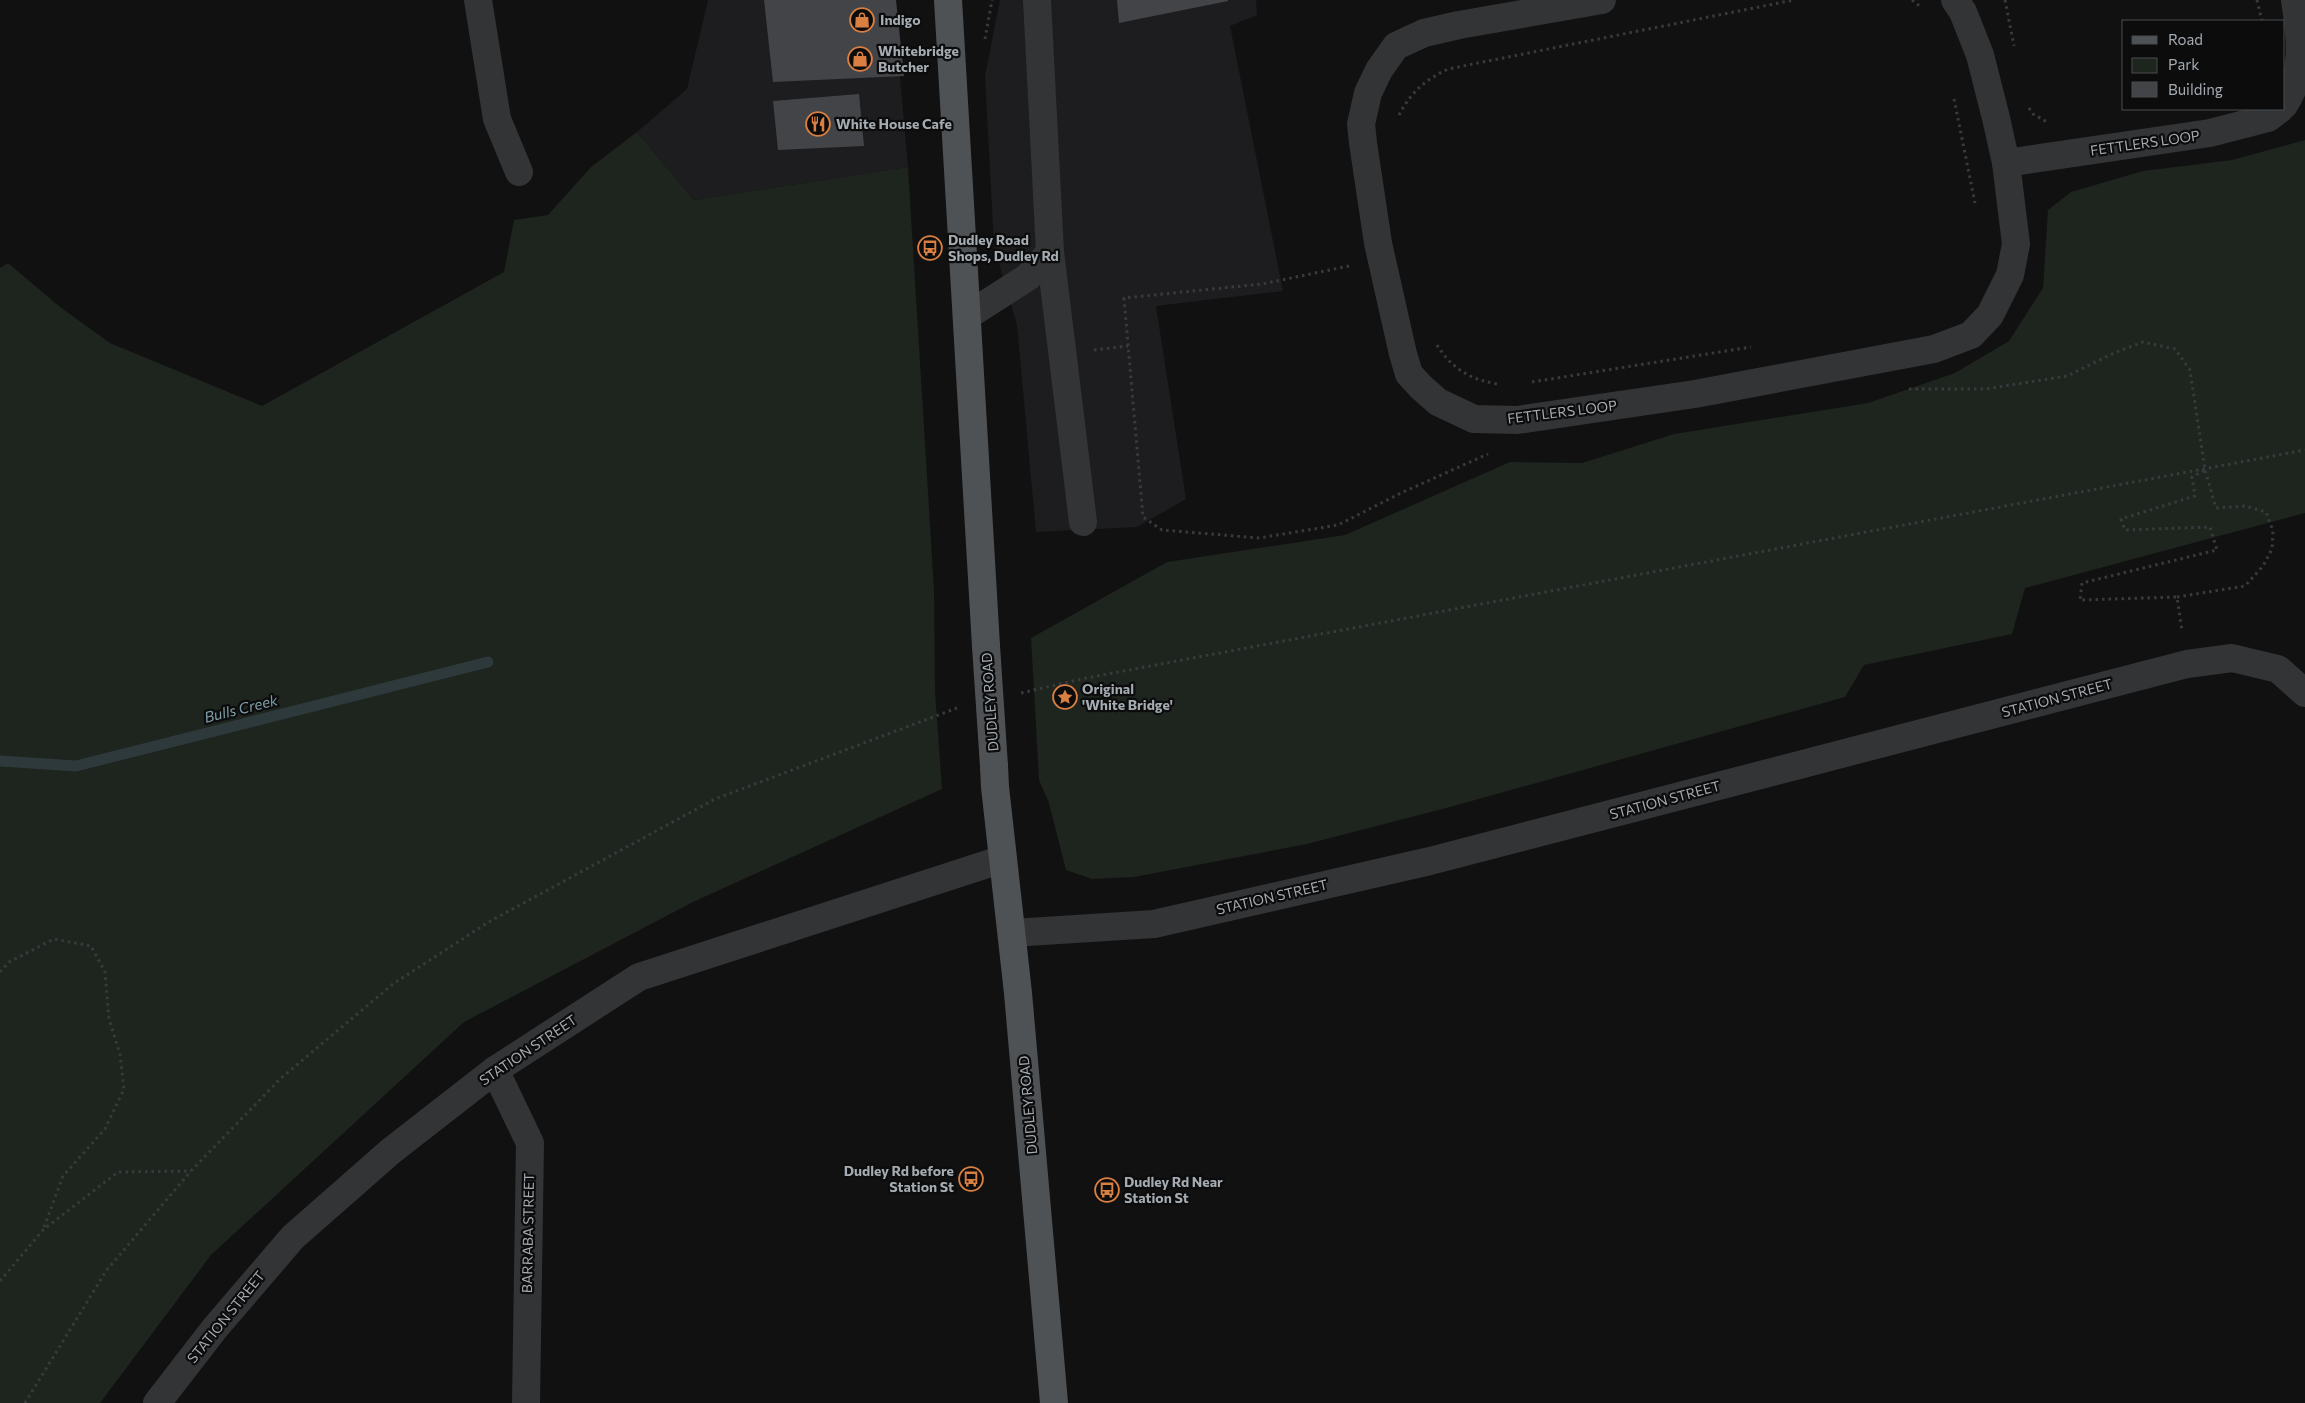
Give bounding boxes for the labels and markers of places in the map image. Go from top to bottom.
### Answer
shop icon: Indigo [849,7,875,33]
place label: Indigo [880,11,921,28]
place label: Whitebridge Butcher [878,42,959,75]
shop icon: Whitebridge Butcher [847,46,873,72]
restaurant icon: White House Cafe [805,111,831,137]
place label: White House Cafe [836,115,952,132]
place label: Dudley Road Shops, Dudley Rd [948,231,1059,264]
bus stop icon: Dudley Road Shops, Dudley Rd [917,235,943,261]
place label: Original 'White Bridge' [1082,680,1173,713]
place icon: Original 'White Bridge' [1052,684,1078,710]
place label: Dudley Rd before Station St [844,1162,954,1195]
bus stop icon: Dudley Rd before Station St [958,1166,984,1192]
place label: Dudley Rd Near Station St [1124,1173,1223,1206]
bus stop icon: Dudley Rd Near Station St [1094,1177,1120,1203]

